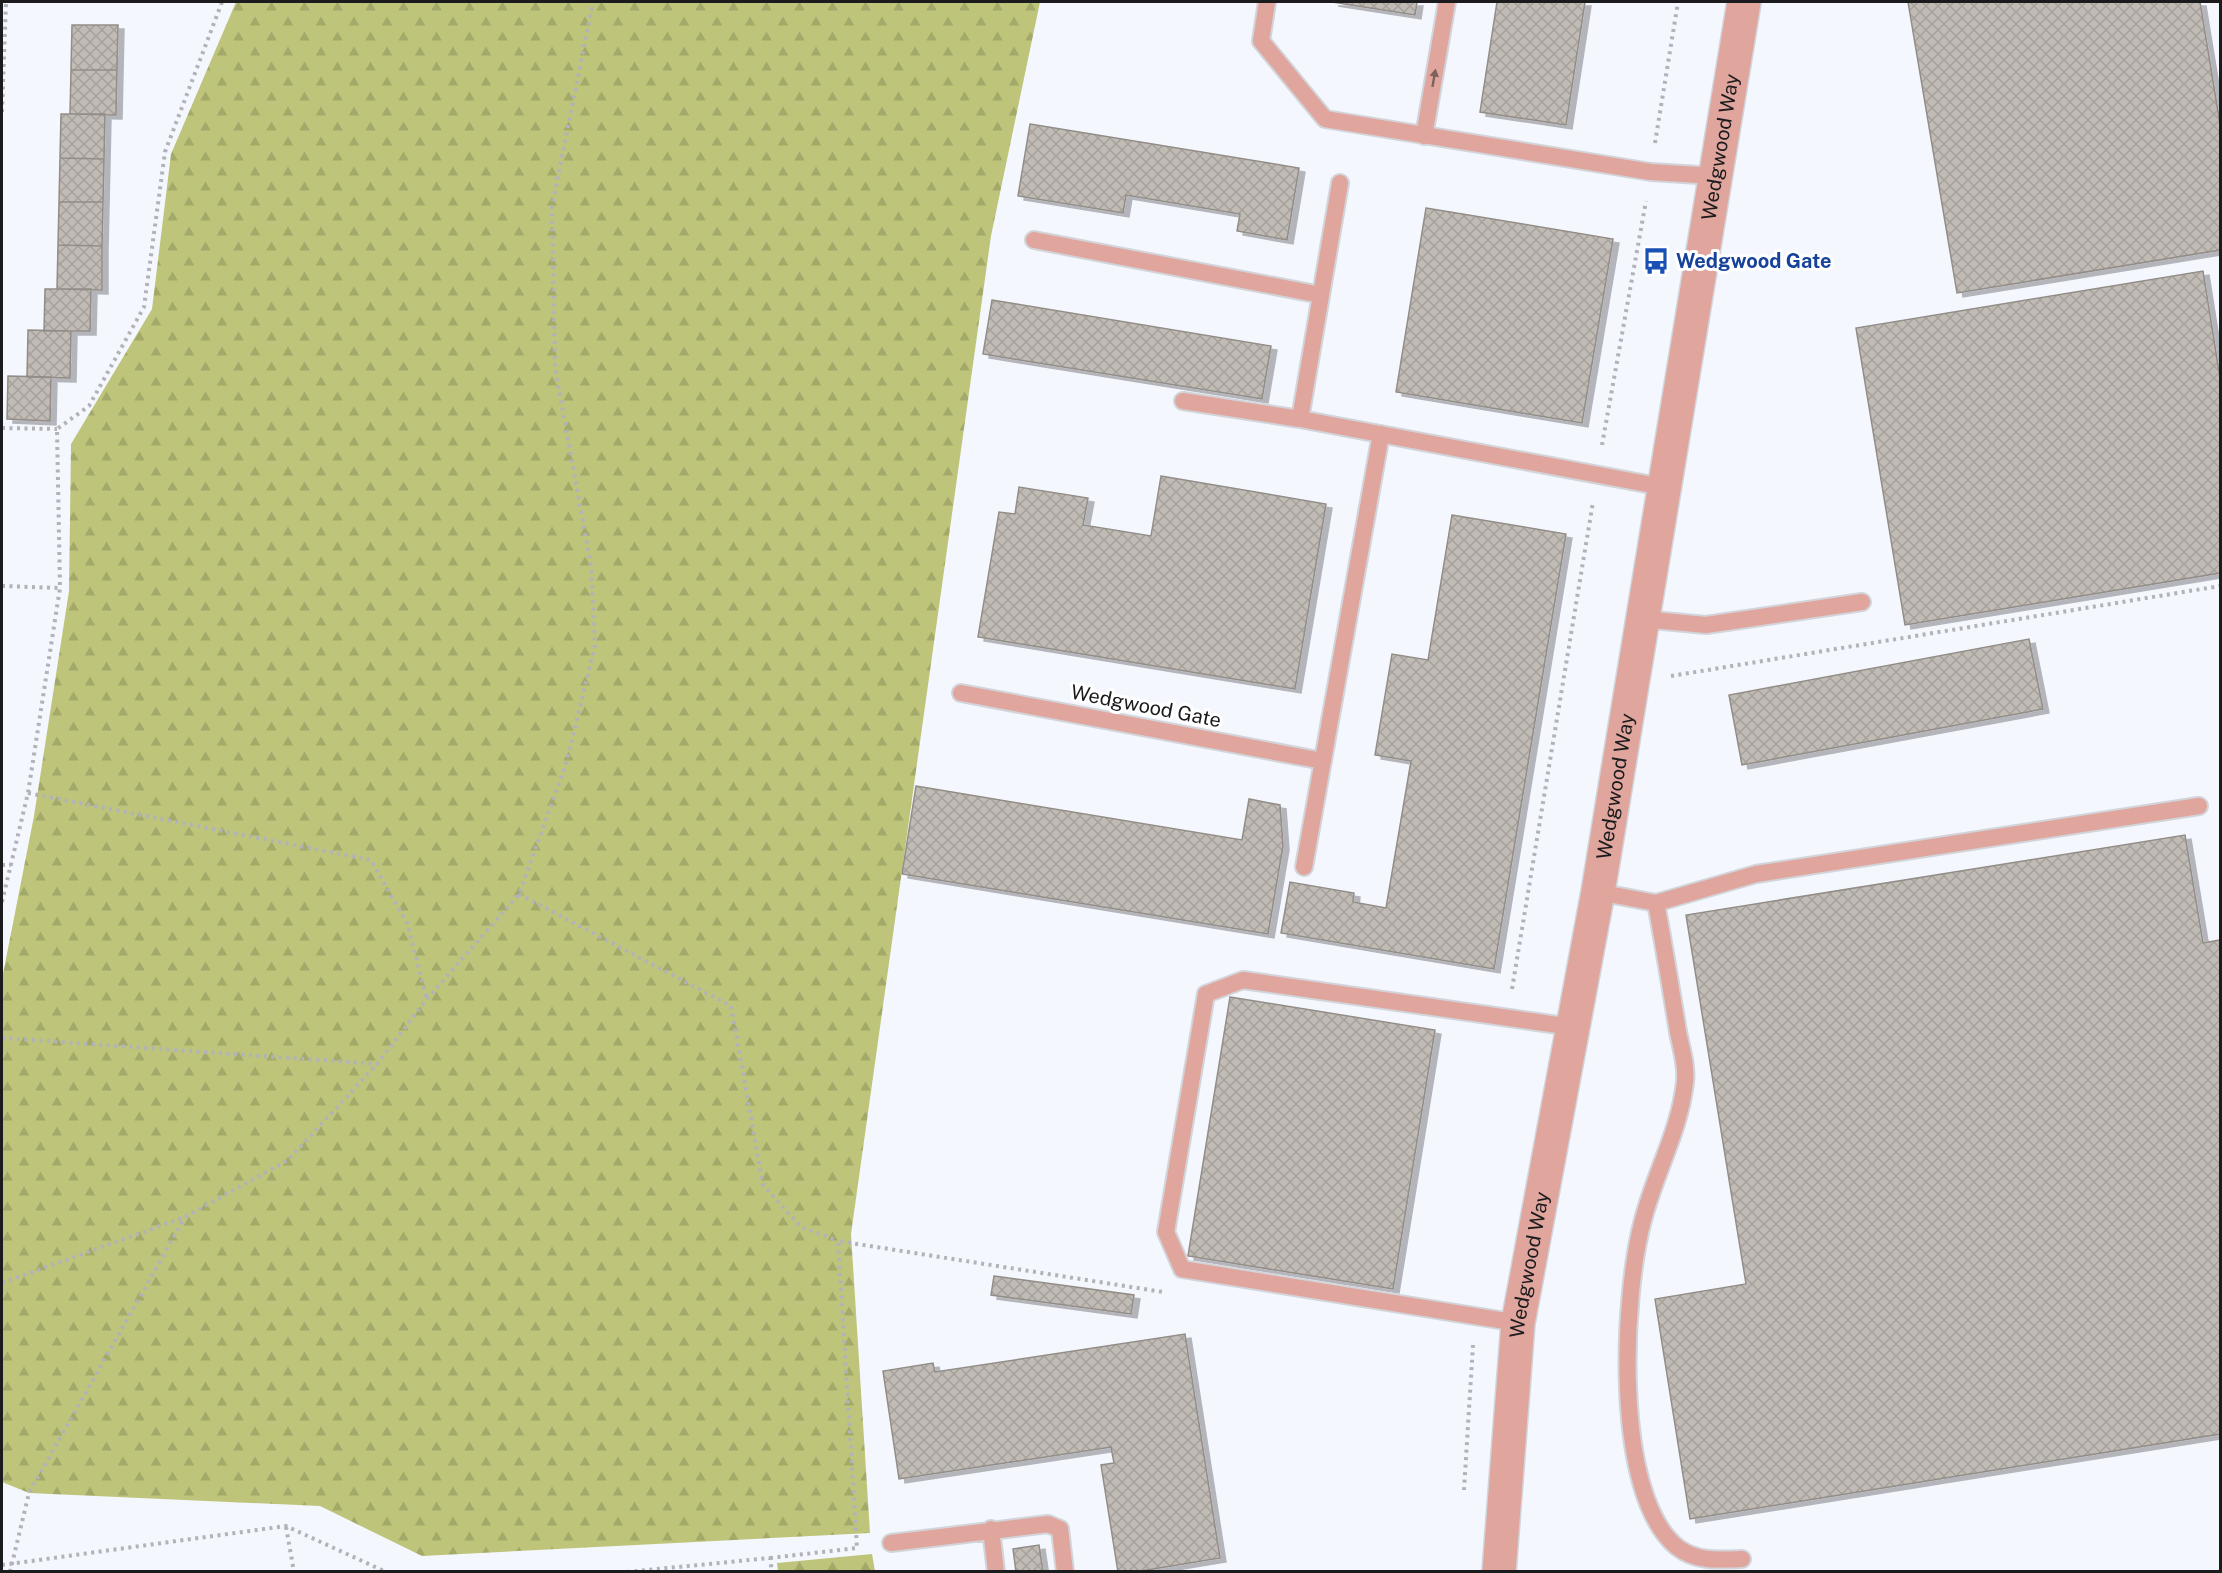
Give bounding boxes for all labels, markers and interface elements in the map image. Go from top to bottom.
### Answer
one-way arrow [1430,68,1439,87]
street label: Wedgwood Way [1696,72,1744,222]
bus stop icon: Wedgwood Gate [1641,246,1671,276]
place label: Wedgwood Gate [1676,249,1832,273]
street label: Wedgwood Gate [1069,680,1223,732]
street label: Wedgwood Way [1591,711,1639,861]
street label: Wedgwood Way [1505,1190,1554,1339]

